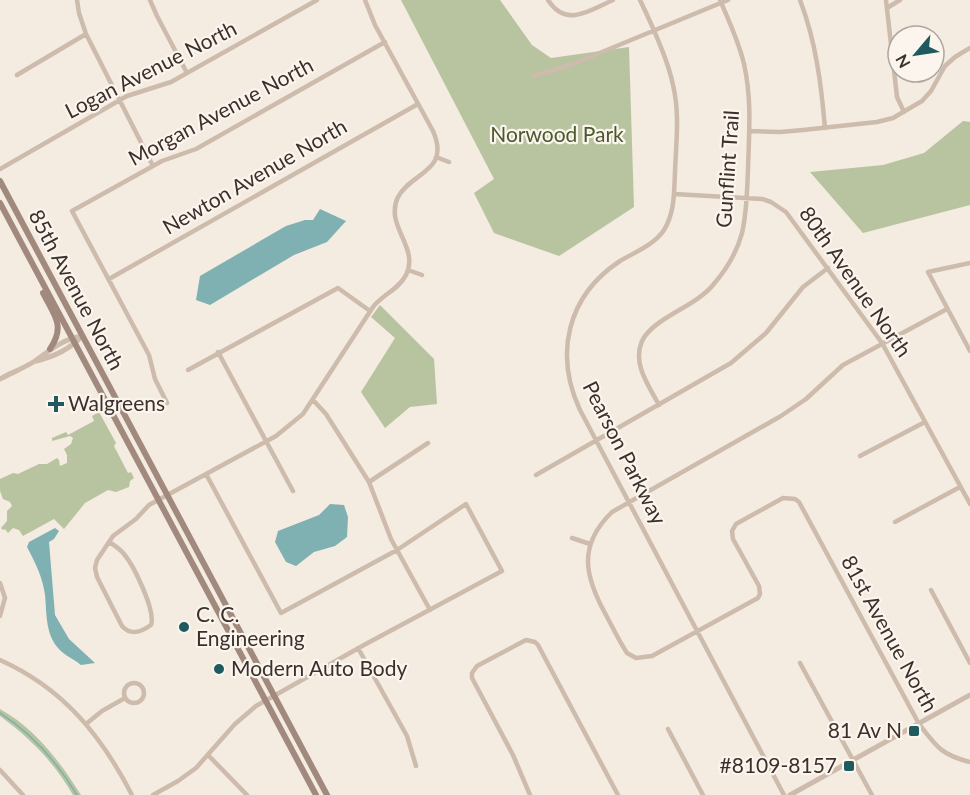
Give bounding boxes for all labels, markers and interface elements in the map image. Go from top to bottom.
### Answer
street label: Logan Avenue North [60,15,240,123]
north arrow [886,24,946,84]
street label: Morgan Avenue North [124,51,317,170]
text: N [891,52,914,72]
street label: Gunflint Trail [710,109,743,228]
street label: Newton Avenue North [158,113,351,239]
park label: Norwood Park [490,121,624,146]
street label: 80th Avenue North [795,201,917,361]
street label: 85th Avenue North [25,205,130,374]
street label: Pearson Parkway [578,376,672,528]
place label: Walgreens [68,390,165,415]
marker: Walgreens [49,397,63,411]
street label: 81st Avenue North [837,551,944,716]
place label: C. C. Engineering [196,601,305,650]
marker: C. C. Engineering [177,620,191,634]
place label: Modern Auto Body [231,655,407,680]
marker: Modern Auto Body [212,662,226,676]
place label: 81 Av N [828,717,902,742]
marker: 81 Av N [907,724,921,738]
place label: #8109-8157 [720,752,837,777]
marker: #8109-8157 [842,759,856,773]

